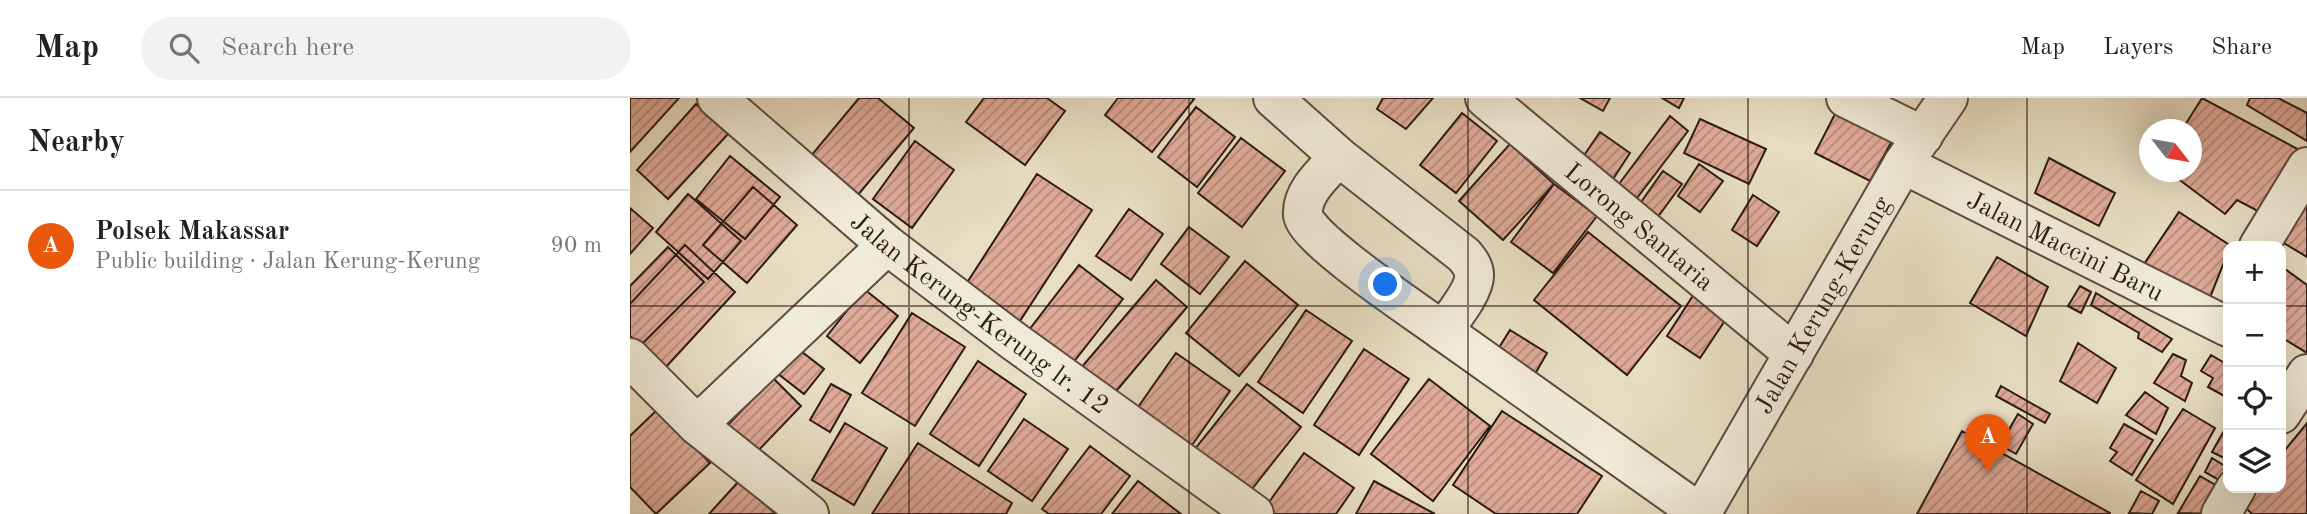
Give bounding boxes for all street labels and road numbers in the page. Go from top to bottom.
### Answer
street label: Lorong Santaria [1559,159,1718,297]
street label: Jalan Maccini Baru [1962,187,2167,308]
street label: Jalan Kerung-Kerung [1751,192,1897,419]
street label: Jalan Kerung-Kerung lr. 12 [845,209,1113,420]

